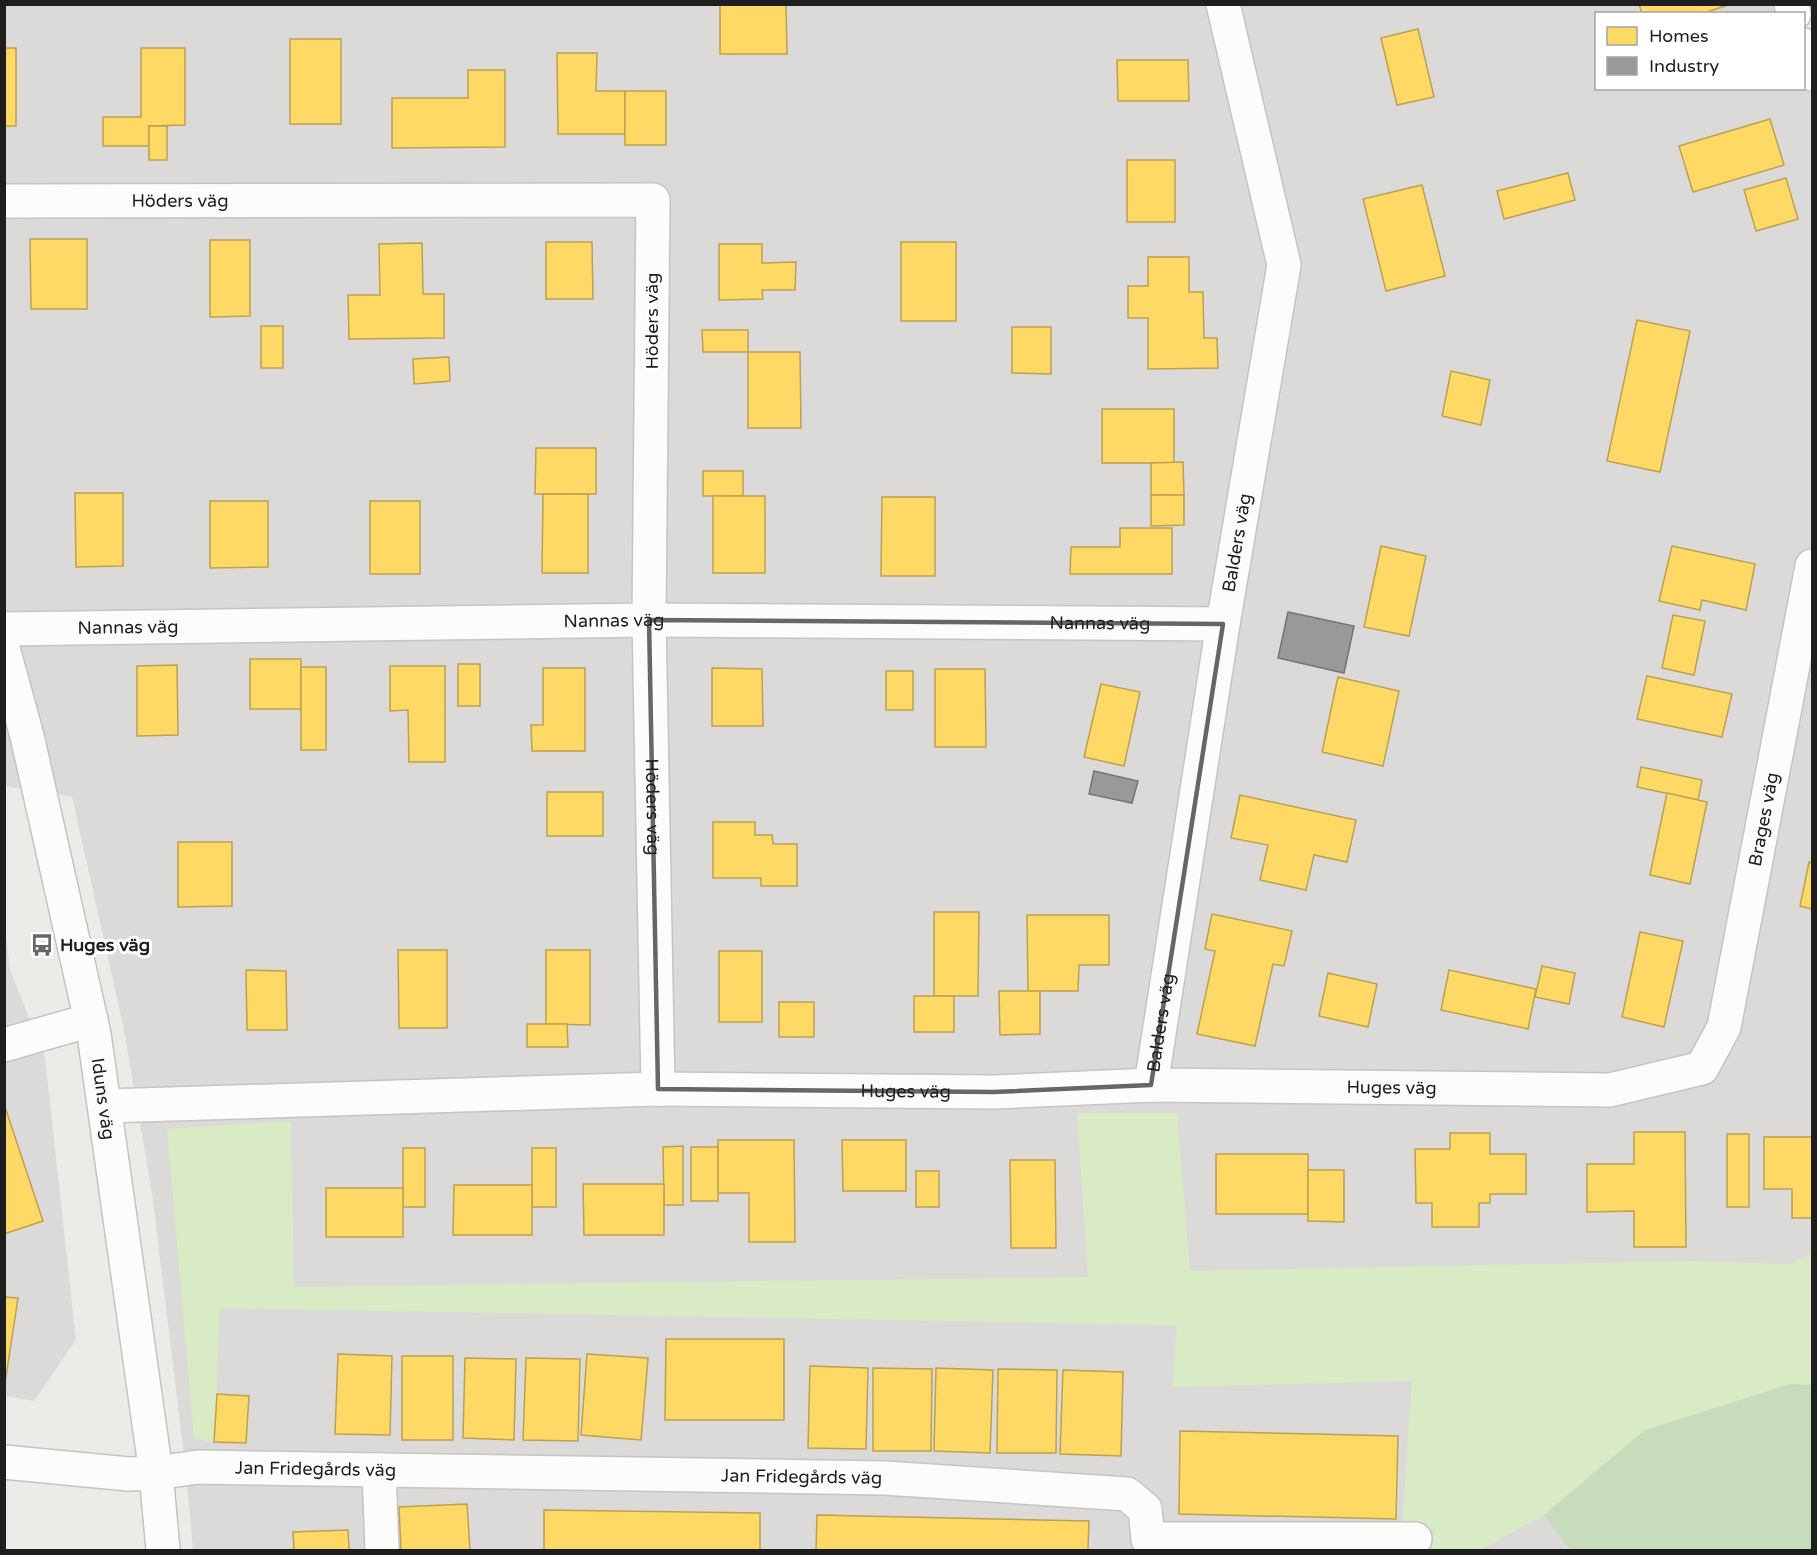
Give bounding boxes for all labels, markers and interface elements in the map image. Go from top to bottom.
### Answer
legend [1595,12,1805,90]
text: Homes [1649,25,1709,47]
text: Industry [1649,55,1720,77]
street label: Höders väg [131,190,229,212]
street label: Höders väg [641,273,663,369]
street label: Balders väg [1218,492,1256,594]
street label: Nannas väg [563,609,664,632]
street label: Nannas väg [1049,612,1150,634]
street label: Nannas väg [77,616,179,639]
street label: Höders väg [641,758,665,856]
street label: Brages väg [1744,771,1783,868]
bus stop icon: Huges väg [29,932,55,958]
place label: Huges väg [60,934,150,956]
street label: Balders väg [1142,972,1179,1074]
street label: Iduns väg [86,1056,120,1141]
street label: Huges väg [1346,1076,1437,1099]
street label: Huges väg [861,1080,951,1103]
street label: Jan Fridegårds väg [235,1457,396,1481]
street label: Jan Fridegårds väg [721,1464,882,1489]

